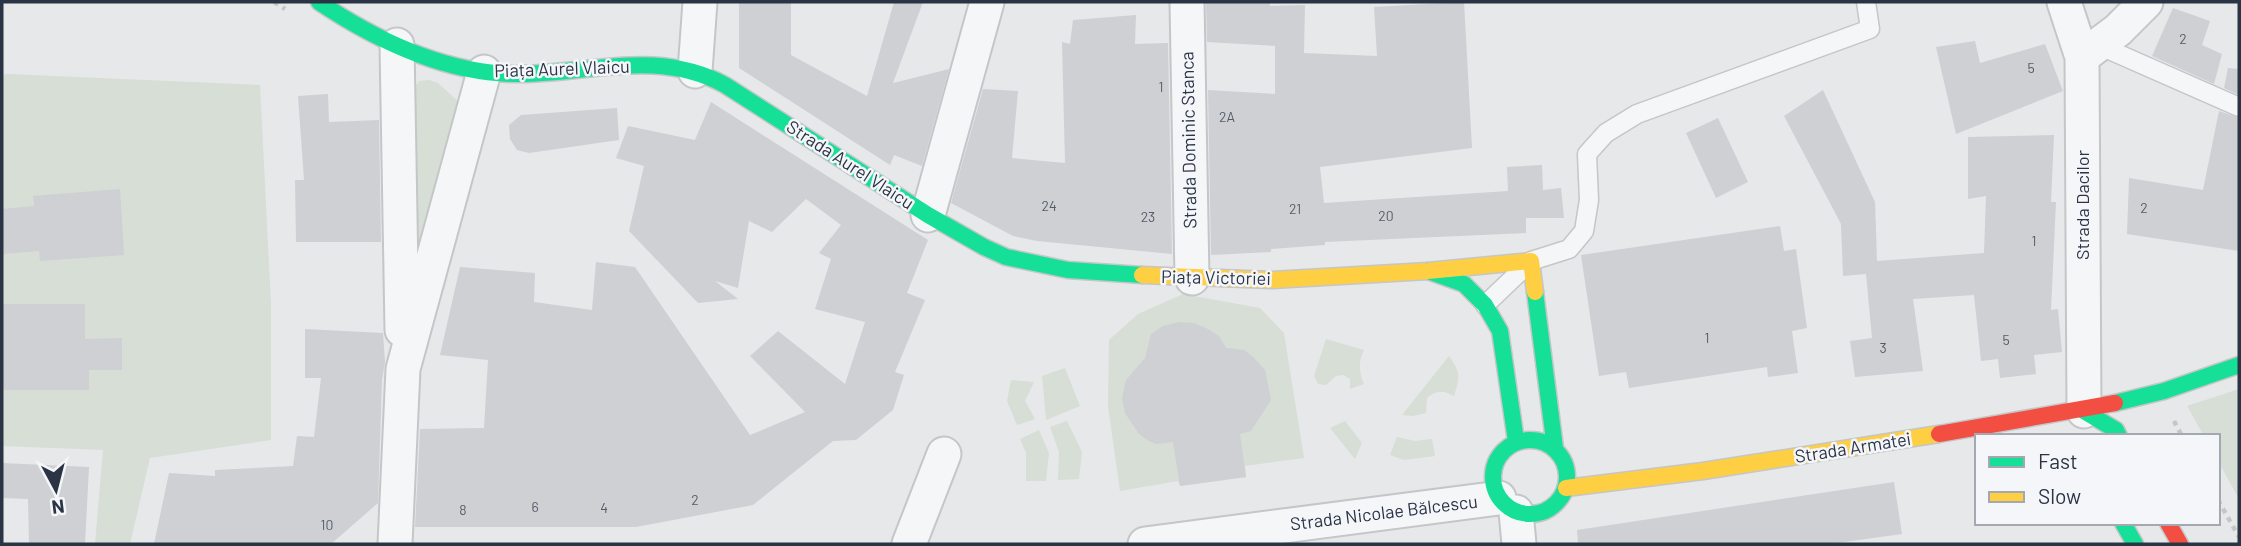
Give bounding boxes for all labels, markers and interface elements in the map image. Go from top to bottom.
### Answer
house number: 2 [2179,30,2187,47]
street label: Strada Dominic Stanca [1175,51,1201,229]
street label: Piața Aurel Vlaicu [494,55,630,81]
house number: 5 [2027,59,2035,76]
house number: 1 [1159,78,1163,95]
house number: 2A [1219,108,1235,125]
street label: Strada Aurel Vlaicu [783,115,918,214]
street label: Strada Dacilor [2071,150,2093,260]
house number: 24 [1041,197,1057,214]
house number: 2 [2140,199,2148,216]
house number: 21 [1289,200,1301,217]
house number: 20 [1378,207,1394,224]
house number: 23 [1141,208,1155,225]
house number: 1 [2032,232,2036,249]
street label: Piața Victoriei [1161,265,1271,289]
house number: 1 [1705,329,1709,346]
house number: 5 [2002,331,2010,348]
house number: 3 [1879,339,1887,356]
street label: Strada Armatei [1793,427,1913,467]
legend [1975,434,2220,525]
text: Fast [2038,448,2078,473]
north arrow [21,455,91,525]
text: Slow [2038,483,2081,508]
street label: Strada Nicolae Bălcescu [1289,490,1479,534]
house number: 2 [691,491,699,508]
text: N [50,495,66,520]
house number: 6 [531,498,539,515]
house number: 4 [600,499,608,516]
house number: 8 [459,501,467,518]
house number: 10 [321,516,333,533]

